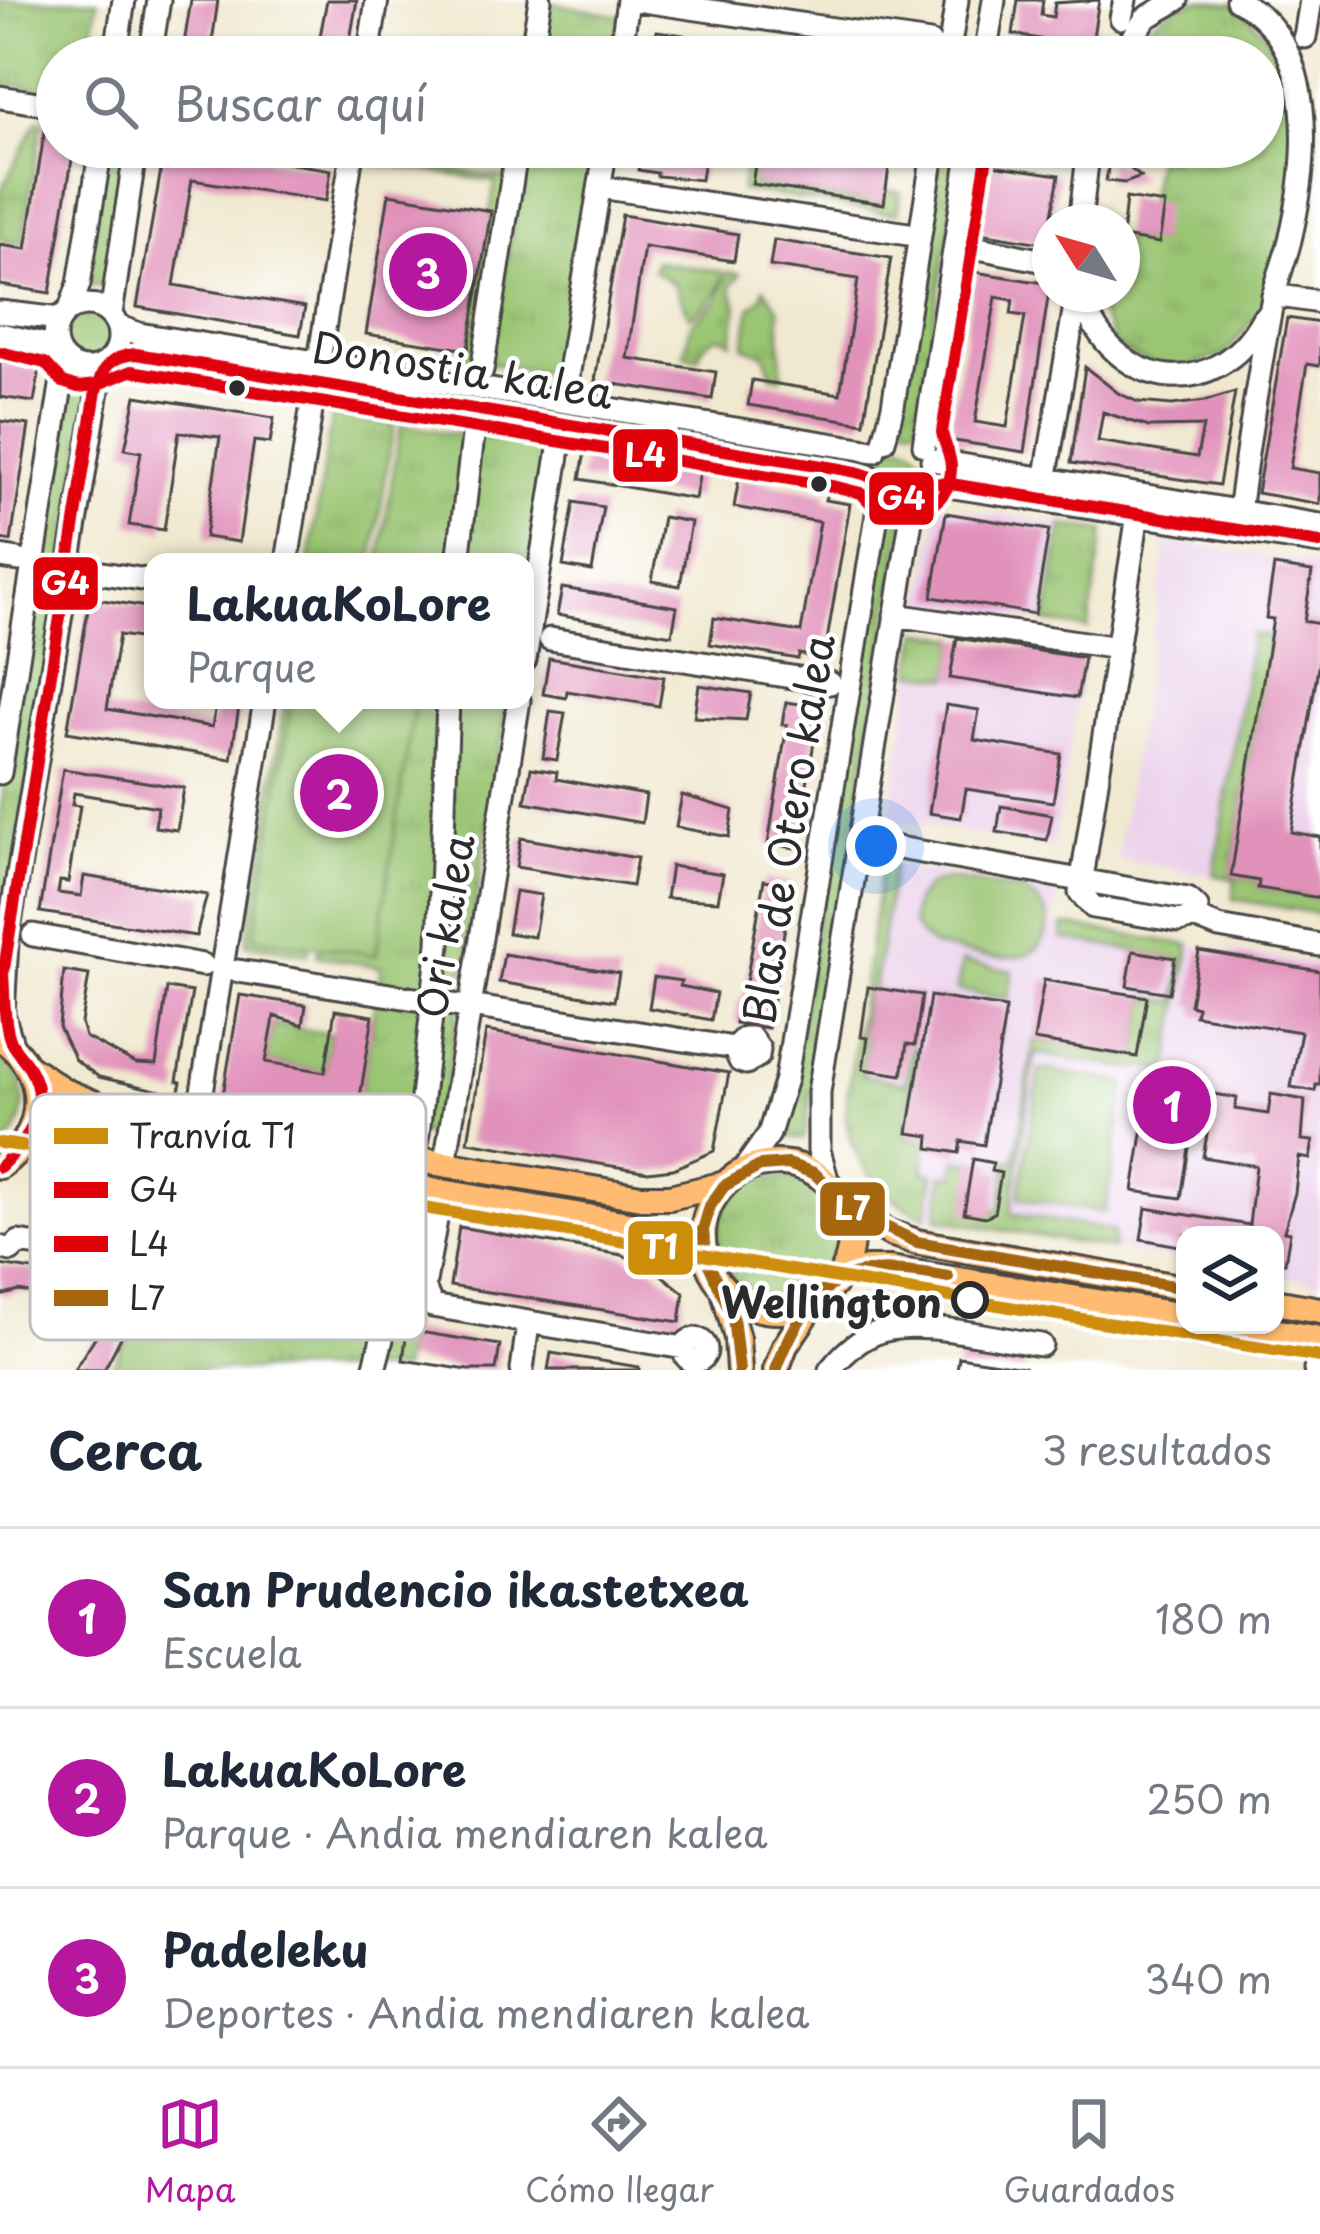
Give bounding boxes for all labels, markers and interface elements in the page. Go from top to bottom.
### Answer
search box [36,36,1284,168]
text: Buscar aquí [174,68,427,136]
icon: search [78,69,144,135]
north arrow [1032,204,1140,312]
pin: 3 [389,227,467,317]
street label: Donostia kalea [308,313,618,423]
unlabelled marker [226,377,248,399]
line badge: L4 [611,427,680,484]
text: L4 [624,428,666,478]
line badge: G4 [867,470,936,527]
text: G4 [876,471,926,521]
unlabelled marker [808,473,830,495]
popup [144,553,534,709]
line badge: G4 [31,555,100,612]
text: G4 [40,556,90,606]
text: LakuaKoLore [187,568,491,636]
street label: Blas de Otero kalea [725,629,849,1029]
text: Parque [187,636,317,695]
pin: 2 [300,748,378,838]
your location [846,816,906,876]
street label: Ori kalea [397,829,489,1023]
pin: 1 [1133,1060,1211,1150]
legend [30,1094,426,1340]
text: Tranvía T1 [129,1109,296,1159]
text: G4 [129,1163,178,1213]
line badge: L7 [818,1180,887,1238]
text: L7 [834,1181,871,1231]
text: L4 [129,1217,169,1267]
line badge: T1 [626,1219,695,1277]
text: T1 [642,1220,678,1270]
map controls [1176,1226,1284,1334]
button: layers [1176,1226,1284,1334]
place label: Wellington [721,1269,942,1332]
text: L7 [129,1271,165,1321]
marker: Wellington [953,1283,987,1317]
text: Cerca [48,1410,202,1487]
text: 3 resultados [1042,1419,1272,1478]
text: San Prudencio ikastetxea [162,1554,749,1622]
text: 1 [78,1588,96,1647]
text: 180 m [1155,1588,1272,1647]
text: Escuela [162,1622,301,1681]
text: LakuaKoLore [162,1734,467,1802]
text: 2 [73,1768,101,1827]
text: 250 m [1147,1768,1272,1827]
text: Parque · Andia mendiaren kalea [162,1802,767,1861]
text: Padeleku [162,1914,369,1982]
text: 3 [74,1948,100,2007]
text: 340 m [1144,1948,1272,2007]
text: Deportes · Andia mendiaren kalea [162,1982,809,2041]
tab: Mapa [145,2091,236,2213]
tab: Cómo llegar [525,2091,714,2213]
tab: Guardados [1003,2091,1175,2213]

